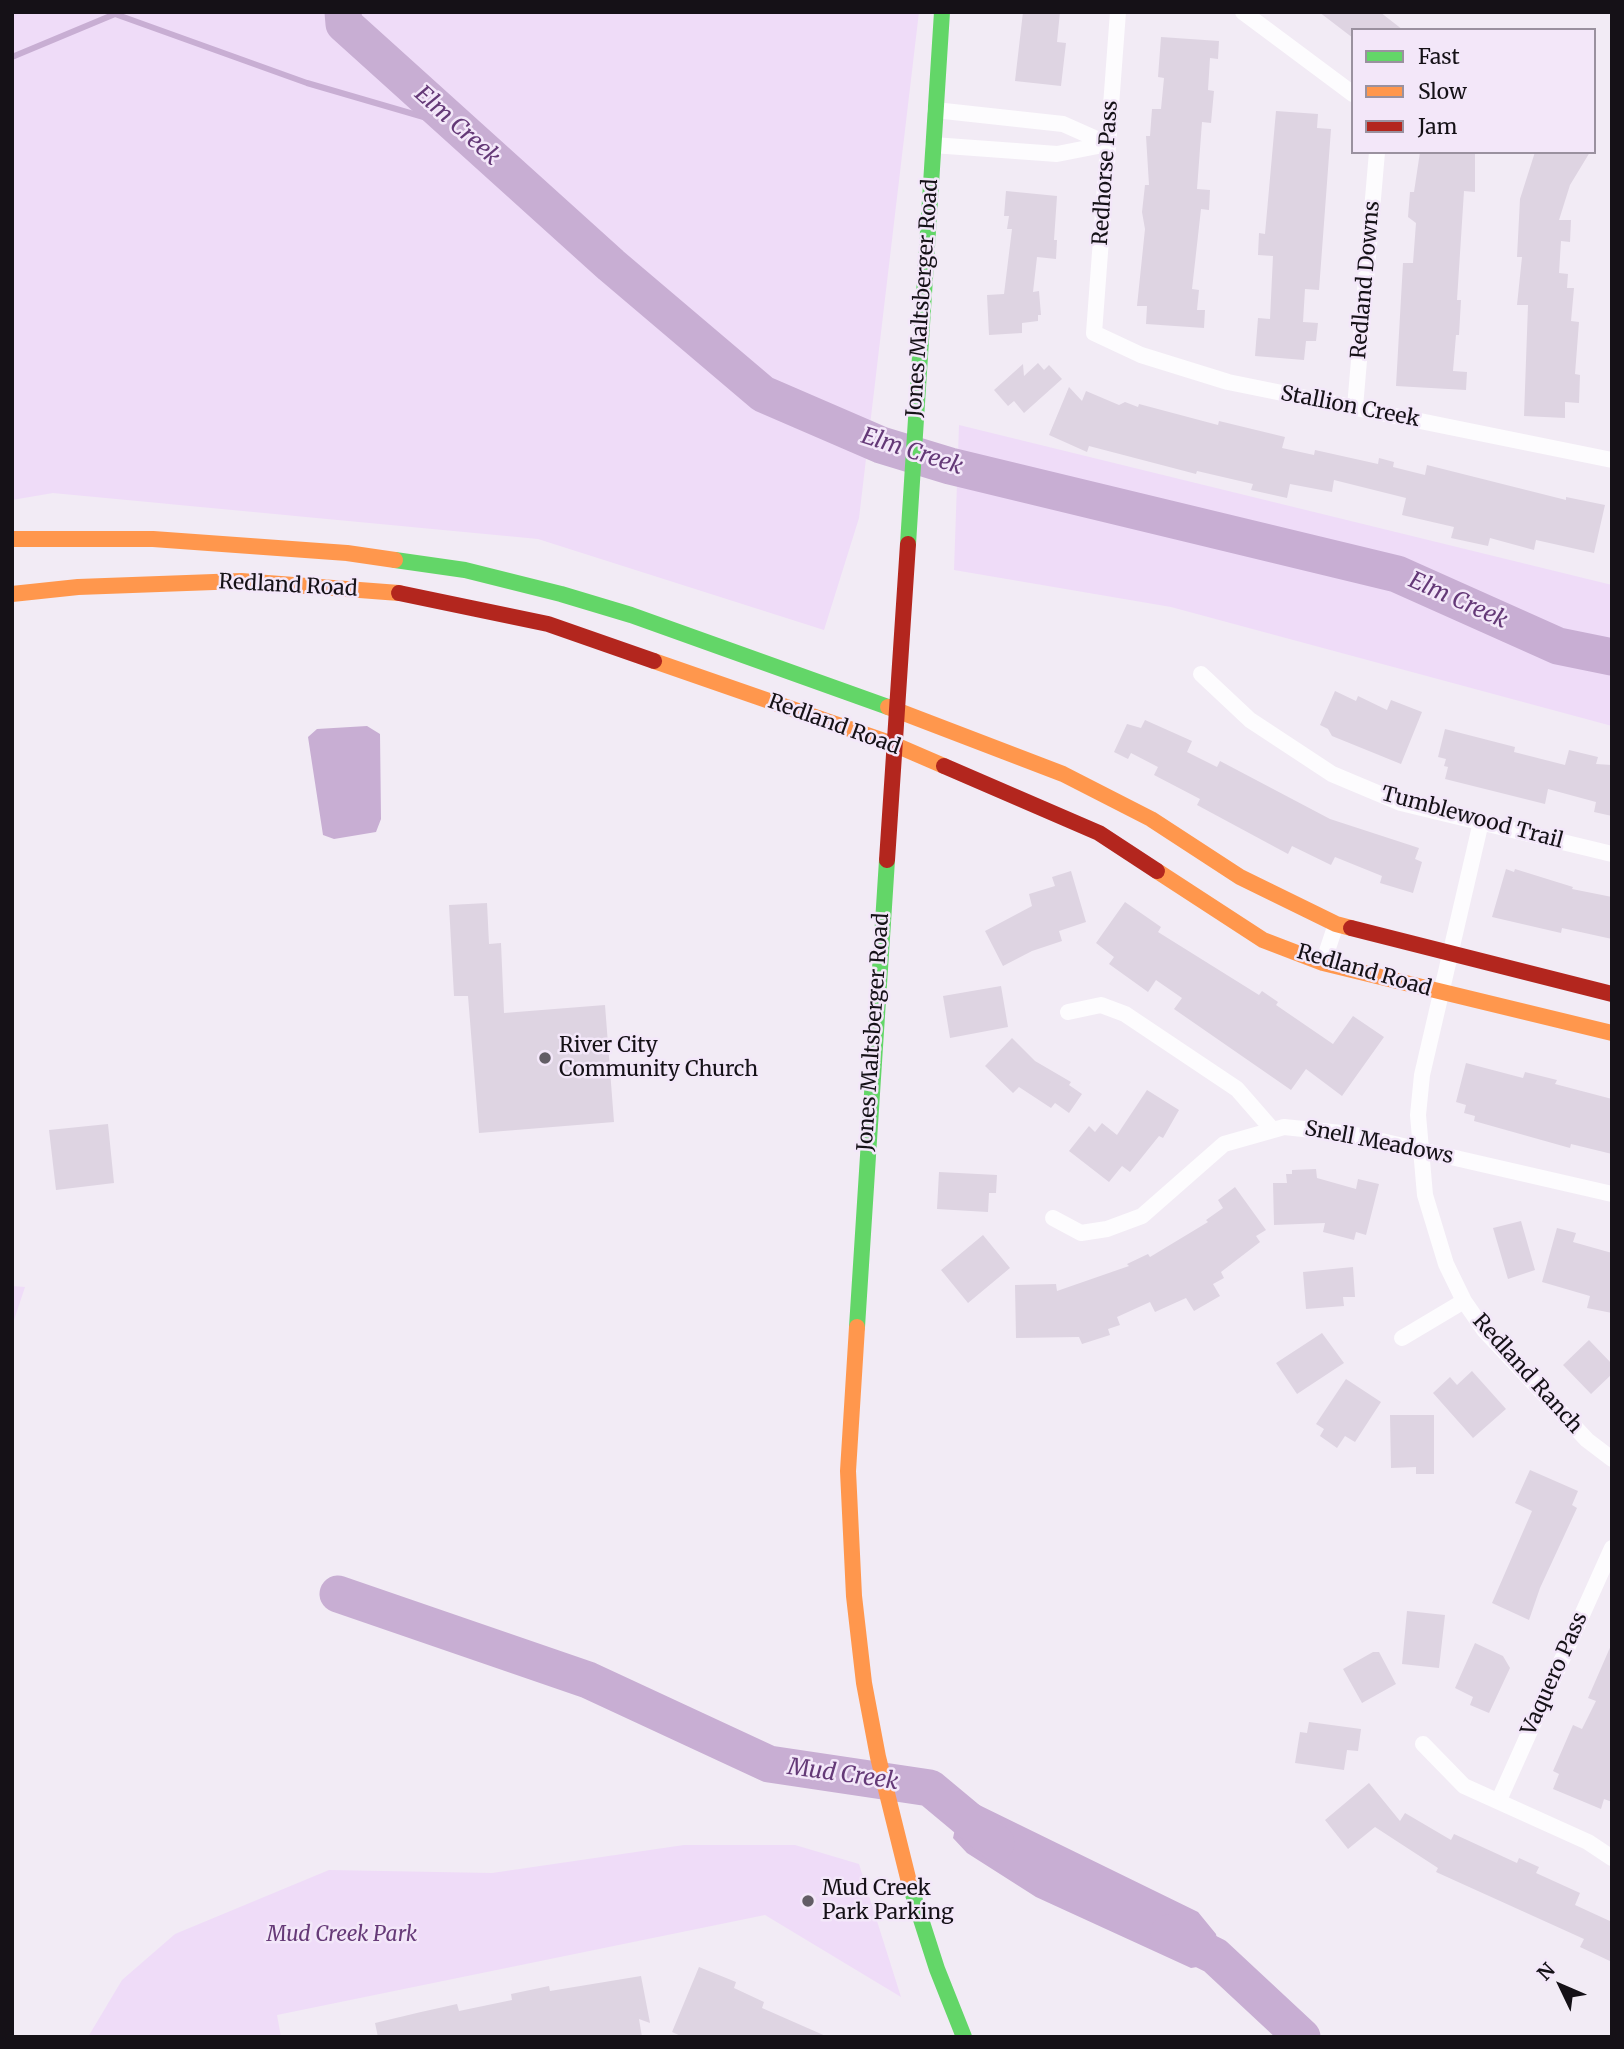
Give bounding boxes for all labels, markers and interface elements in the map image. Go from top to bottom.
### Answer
legend [1351,28,1596,154]
text: Fast [1418,43,1460,70]
text: Slow [1418,78,1467,105]
water label: Elm Creek [409,81,505,171]
street label: Redhorse Pass [1088,100,1124,246]
text: Jam [1418,113,1457,140]
street label: Jones Maltsberger Road [902,178,944,418]
street label: Redland Downs [1347,200,1385,360]
street label: Stallion Creek [1278,381,1422,433]
water label: Elm Creek [858,423,966,481]
water label: Elm Creek [1404,567,1512,635]
street label: Redland Road [218,570,358,602]
street label: Redland Road [764,689,904,761]
street label: Tumblewood Trail [1378,782,1566,854]
street label: Jones Maltsberger Road [853,912,895,1152]
street label: Redland Road [1294,940,1434,1002]
place label: River City Community Church [559,1033,758,1083]
marker: River City Community Church [537,1050,553,1066]
street label: Snell Meadows [1302,1116,1456,1170]
street label: Redland Ranch [1467,1309,1587,1439]
street label: Vaquero Pass [1517,1609,1593,1739]
water label: Mud Creek [786,1754,900,1796]
place label: Mud Creek Park Parking [822,1876,954,1926]
marker: Mud Creek Park Parking [800,1893,816,1909]
park label: Mud Creek Park [267,1922,417,1948]
north arrow [1526,1951,1596,2021]
text: N [1532,1958,1560,1985]

